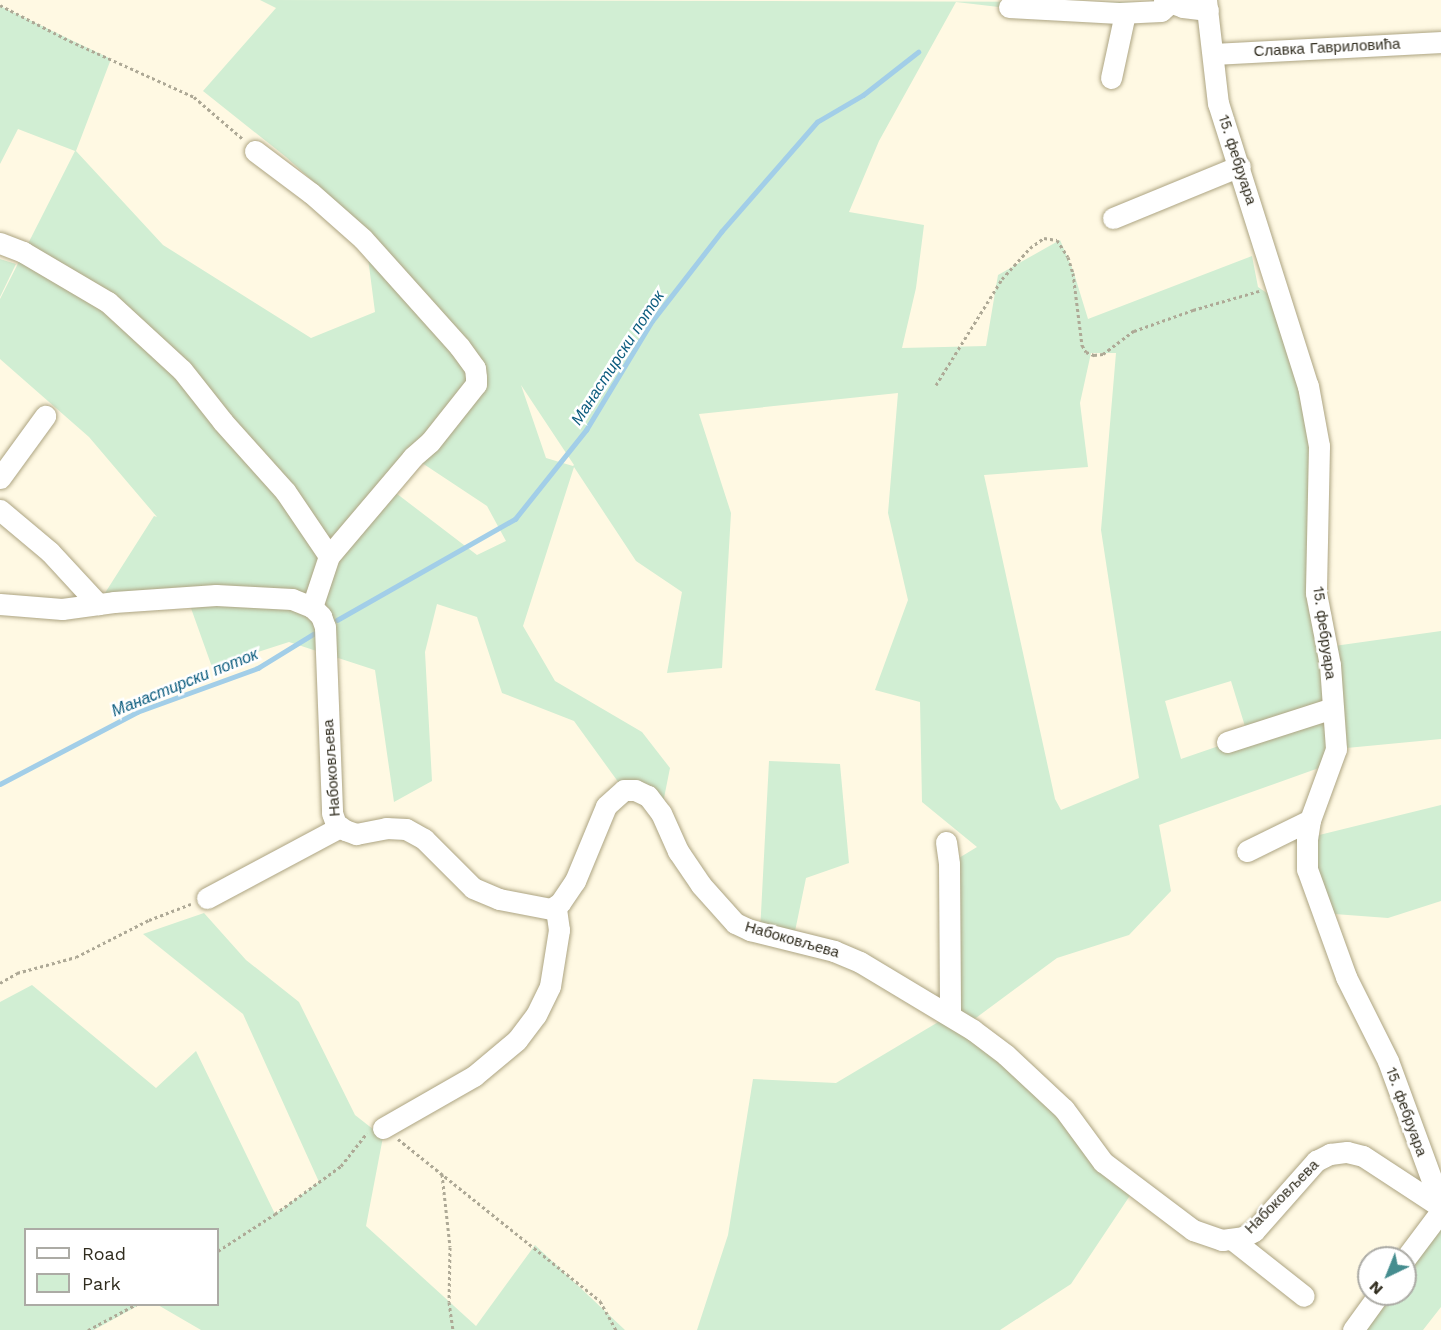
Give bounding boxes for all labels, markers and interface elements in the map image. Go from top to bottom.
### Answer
street label: Славка Гавриловића [1253,35,1401,61]
street label: 15. фебруара [1214,113,1260,207]
water label: Манастирски поток [567,287,669,429]
street label: 15. фебруара [1309,586,1339,680]
water label: Манастирски поток [109,645,261,721]
street label: Набоковљева [320,719,344,817]
street label: Набоковљева [743,918,841,962]
street label: 15. фебруара [1382,1065,1430,1159]
street label: Набоковљева [1241,1156,1323,1238]
legend [24,1228,219,1306]
text: Road [82,1243,126,1264]
north arrow [1357,1246,1417,1306]
text: Park [82,1273,121,1294]
text: N [1365,1277,1387,1299]

